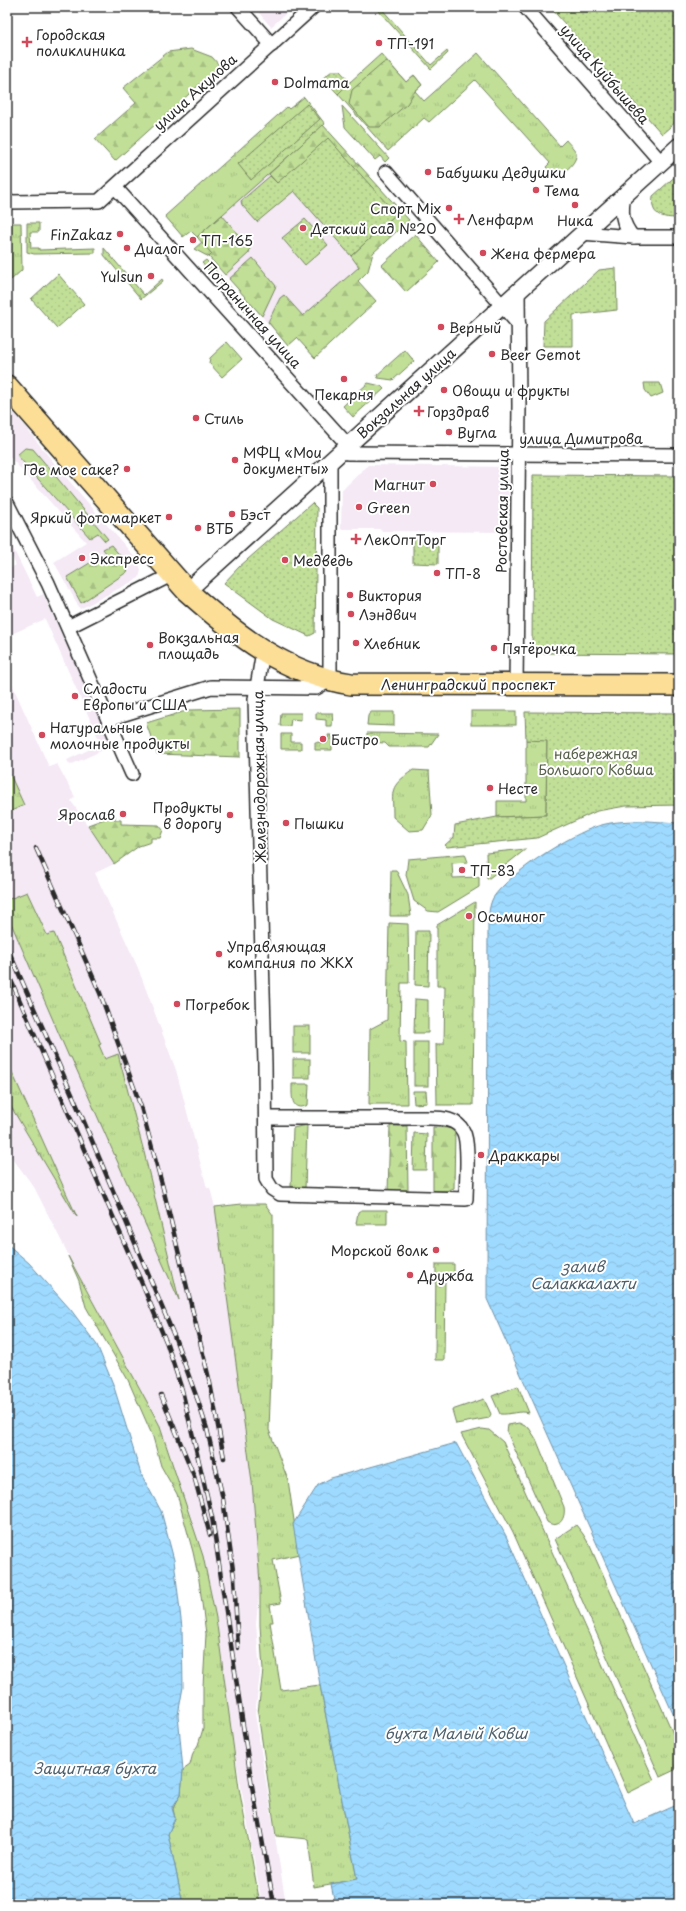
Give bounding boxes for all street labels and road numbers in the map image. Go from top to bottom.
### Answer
street label: улица Куйбышева [556,19,655,129]
street label: улица Акулова [149,49,242,135]
street label: Пограничная улица [199,257,307,373]
street label: Вокзальная улица [352,343,460,443]
street label: улица Димитрова [519,428,643,449]
street label: Ростовская улица [490,449,514,573]
street label: Ленинградский проспект [381,674,555,695]
street label: Железнодорожная улица [247,690,271,864]

